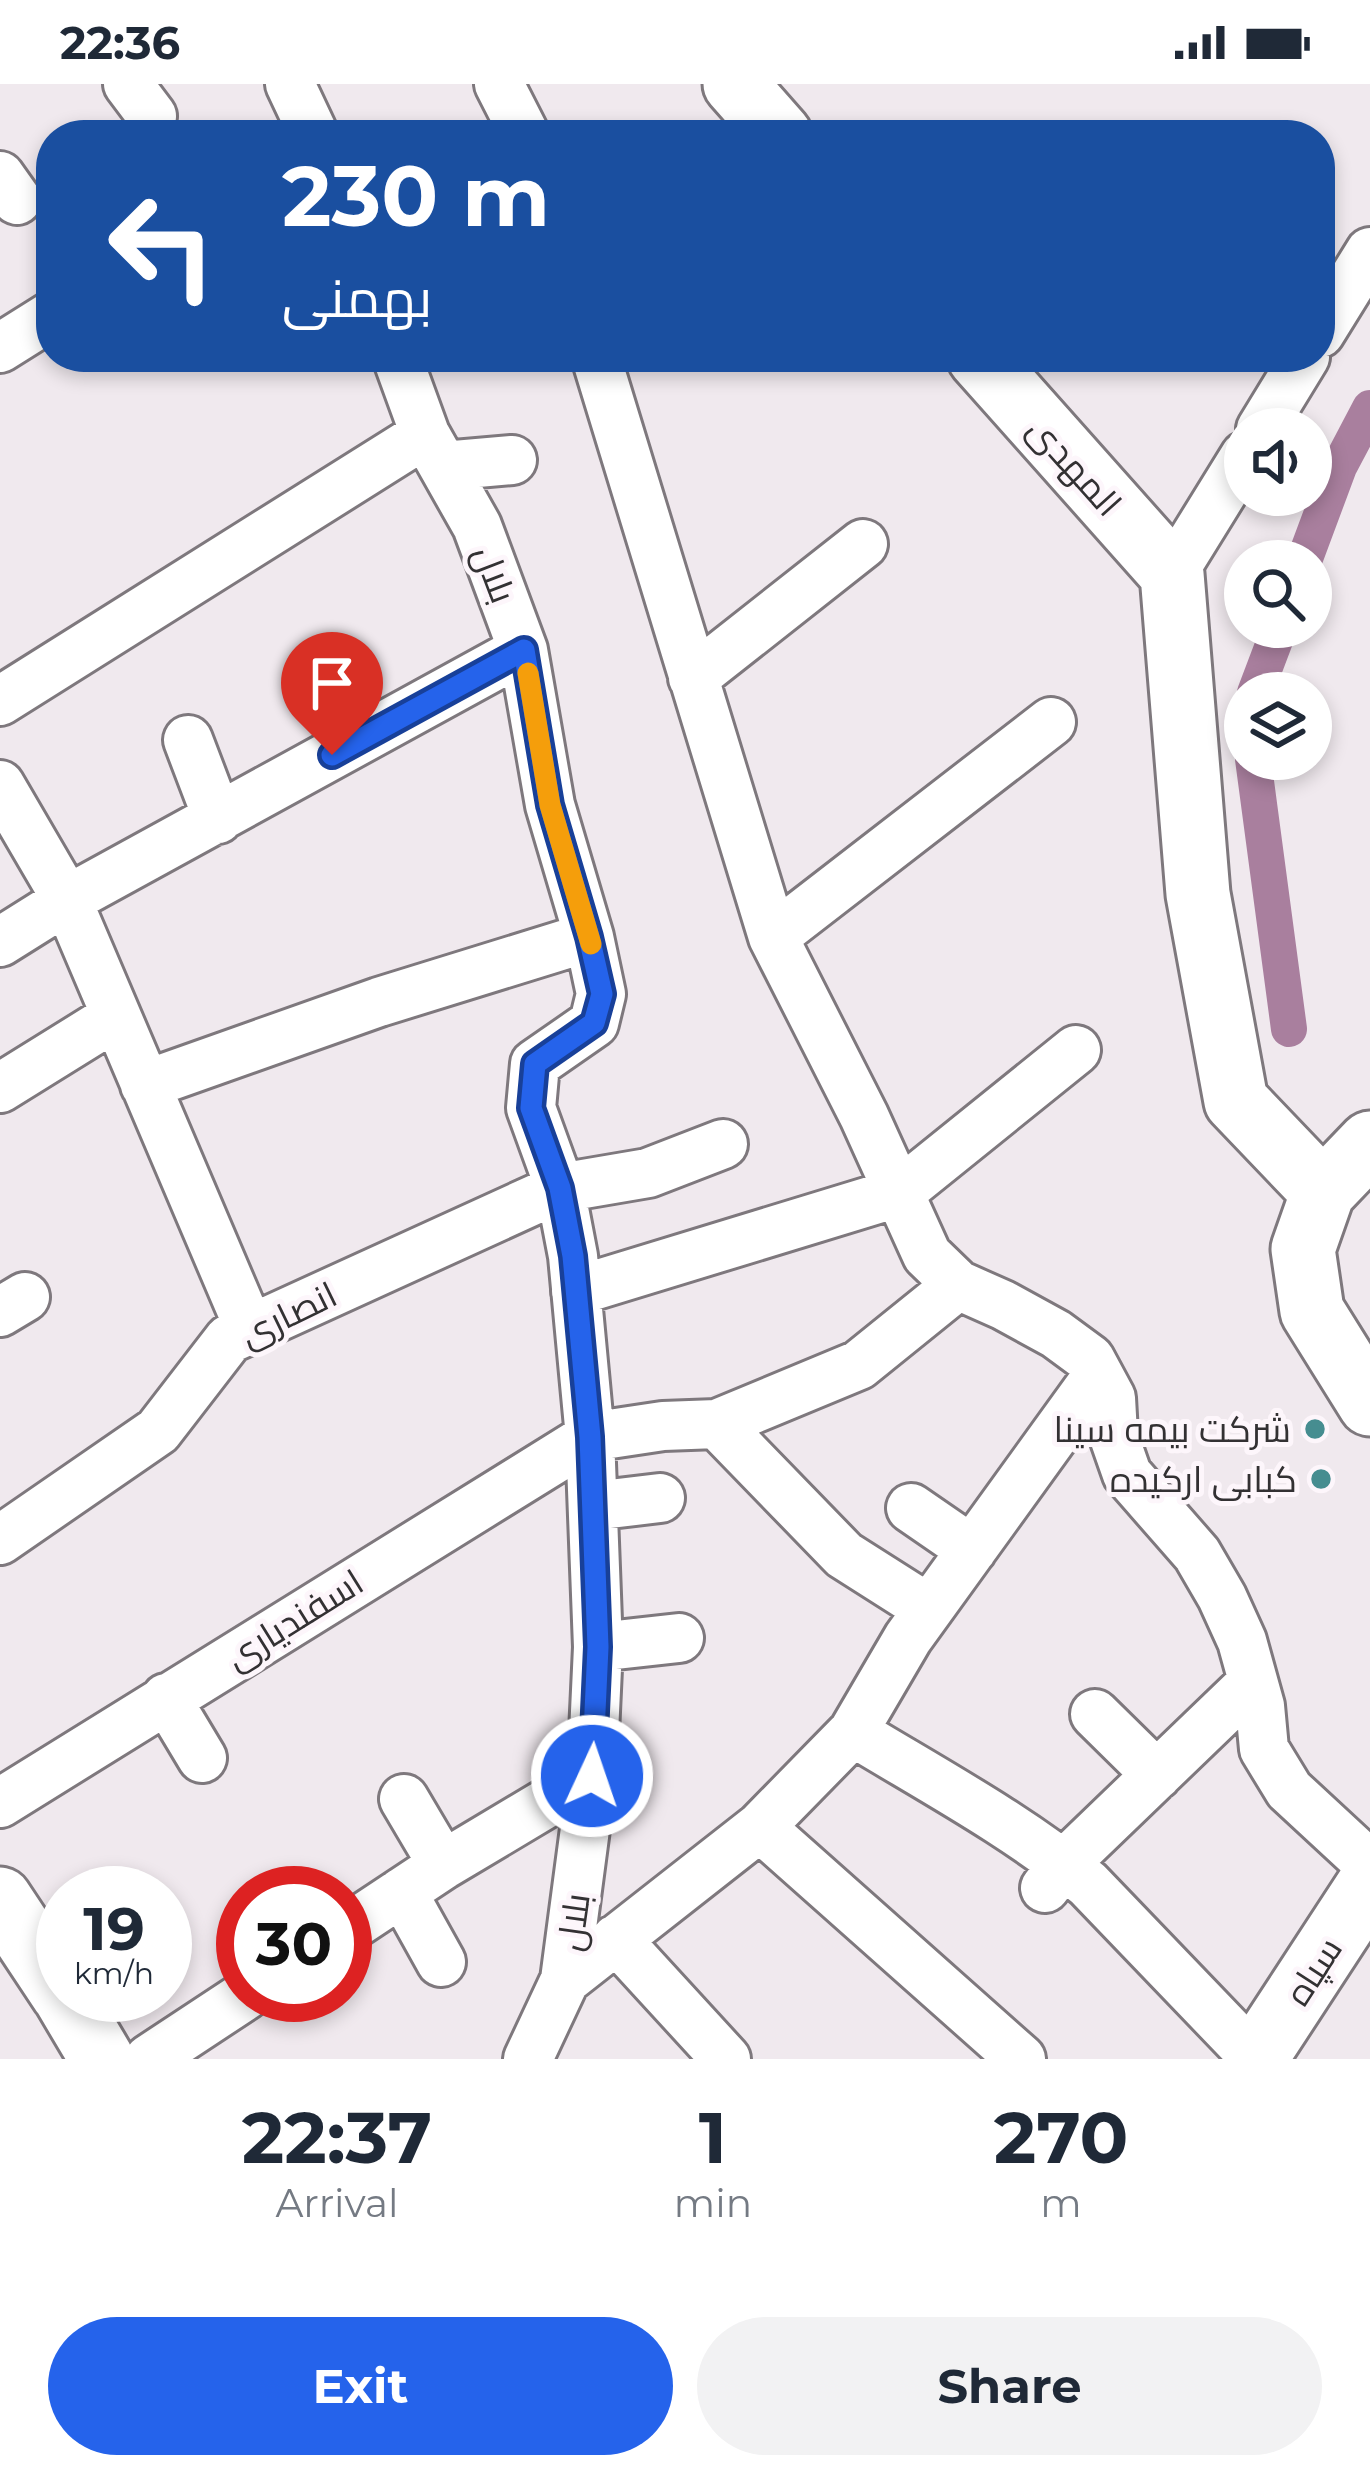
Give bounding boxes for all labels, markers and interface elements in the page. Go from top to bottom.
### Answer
text: 22:36 [60,15,180,70]
text: 230 m [282,145,550,247]
icon: left [84,168,240,324]
text: بهمنی [282,265,432,331]
street label: المهدی [1019,407,1131,525]
map controls [1224,408,1332,780]
button: sound [1224,408,1332,516]
street label: بلال [464,539,526,609]
button: search [1224,540,1332,648]
pin [281,632,383,755]
icon: arrive [299,650,365,716]
button: layers [1224,672,1332,780]
street label: انصاری [232,1272,344,1356]
place label: شرکت بیمه سینا [1053,1407,1291,1451]
marker: شرکت بیمه سینا [1302,1416,1328,1442]
place label: کبابی ارکیده [1110,1457,1297,1501]
marker: کبابی ارکیده [1308,1466,1334,1492]
street label: اسفندیاری [217,1559,371,1679]
position arrow [529,1713,655,1839]
speed limit sign: 30 [216,1866,372,2022]
street label: بلال [547,1890,599,1954]
text: 19 [83,1892,145,1965]
street label: سپاه [1275,1929,1352,2014]
text: km/h [74,1955,154,1992]
text: 22:37 [242,2093,432,2181]
text: 1 [699,2093,727,2181]
text: 270 [994,2093,1128,2181]
text: Arrival [275,2179,398,2227]
text: min [674,2179,752,2227]
text: m [1040,2179,1082,2227]
button: Exit [48,2317,673,2455]
button: Share [697,2317,1322,2455]

